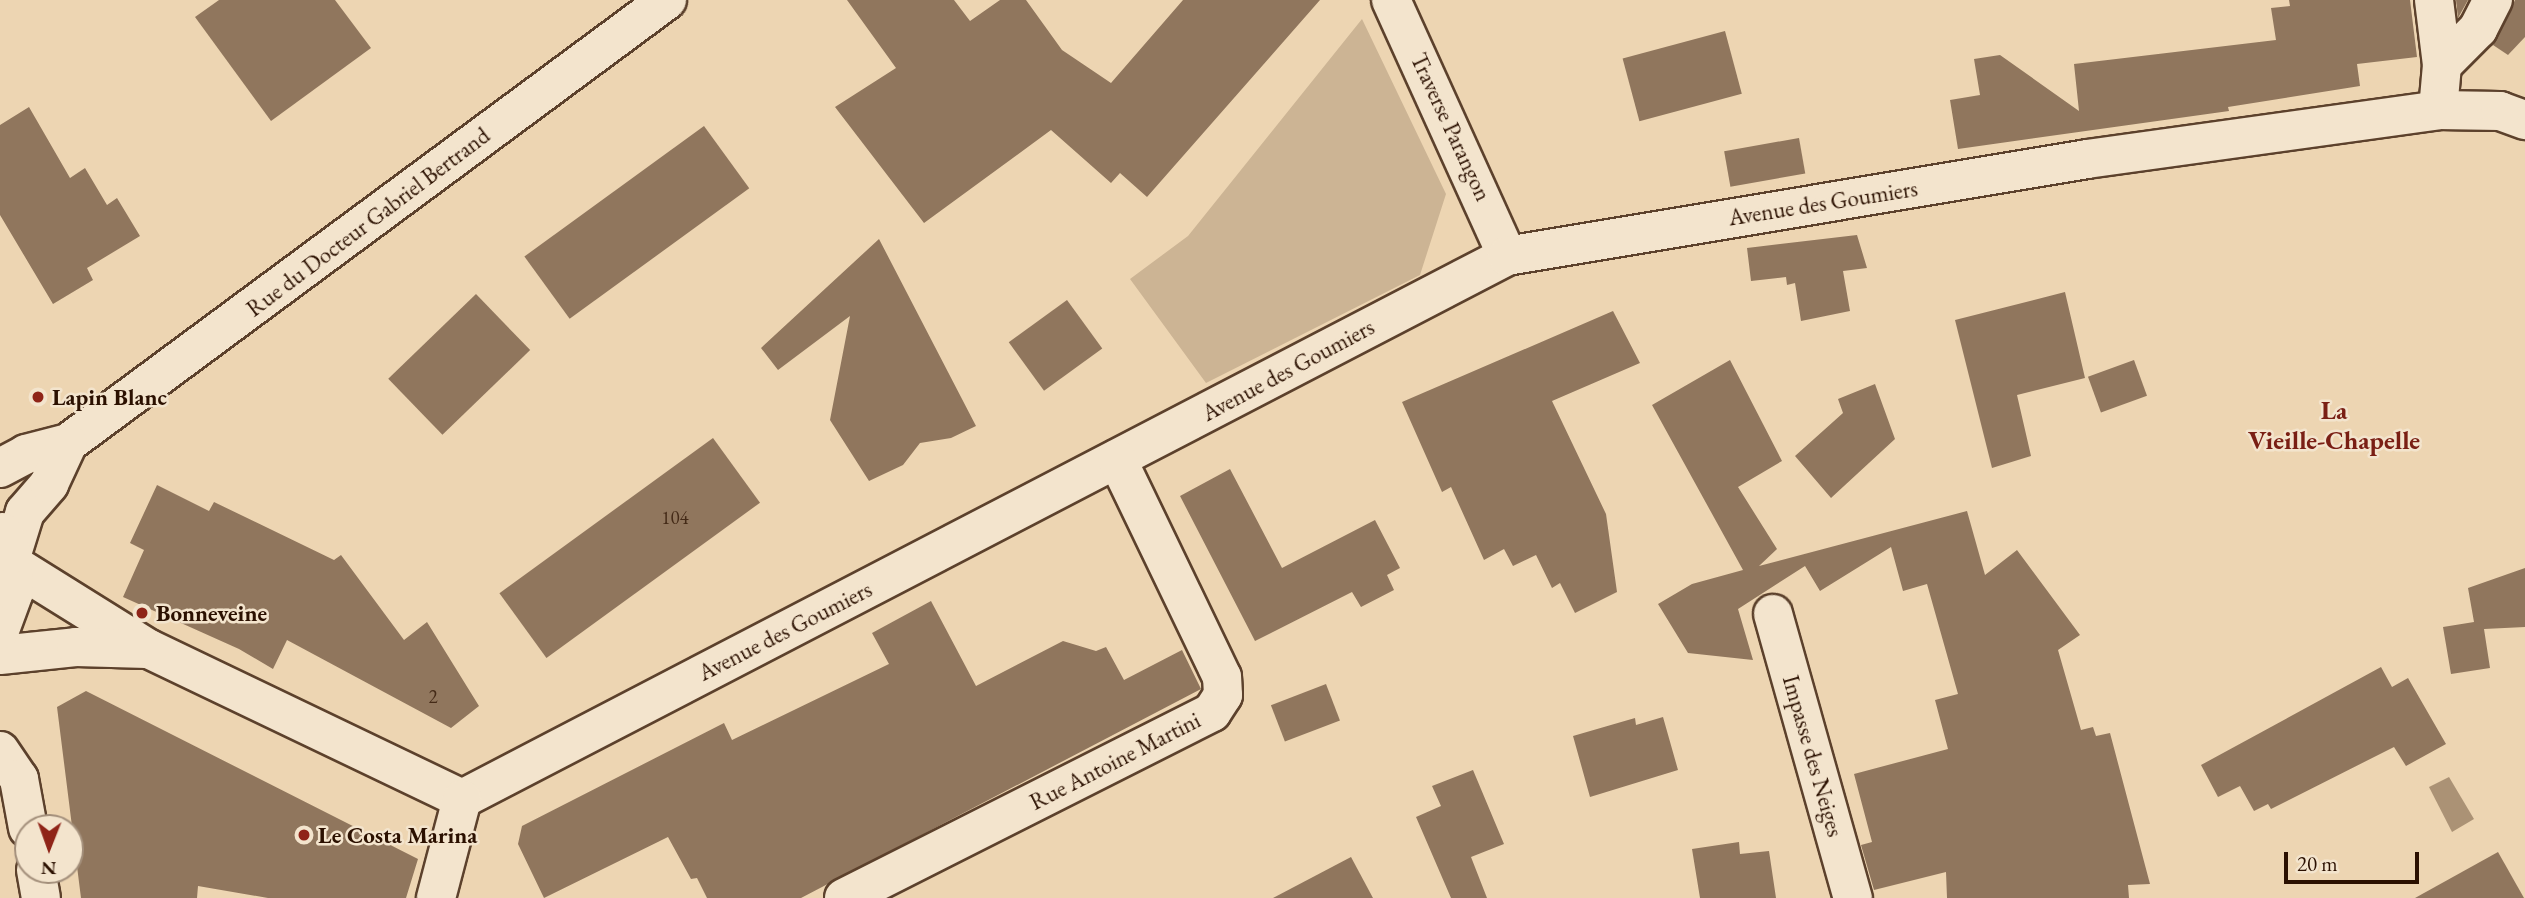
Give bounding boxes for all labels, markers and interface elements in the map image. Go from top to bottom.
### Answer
street label: Traverse Parangon [1405,49,1497,205]
street label: Rue du Docteur Gabriel Bertrand [241,122,495,322]
street label: Avenue des Goumiers [1726,174,1920,232]
street label: Avenue des Goumiers [1197,313,1379,427]
place label: Lapin Blanc [52,383,167,411]
marker: Lapin Blanc [30,389,46,405]
district label: La Vieille-Chapelle [2248,395,2420,457]
house number: 104 [661,507,689,529]
street label: Avenue des Goumiers [694,575,876,687]
place label: Bonneveine [156,599,267,627]
marker: Bonneveine [134,605,150,621]
street label: Impasse des Neiges [1777,672,1849,840]
house number: 2 [428,686,438,708]
street label: Rue Antoine Martini [1025,706,1205,816]
north arrow [14,814,84,884]
place label: Le Costa Marina [318,821,477,849]
marker: Le Costa Marina [296,827,312,843]
scale bar [2287,838,2422,882]
text: 20 m [2297,850,2338,877]
text: N [41,856,57,881]

